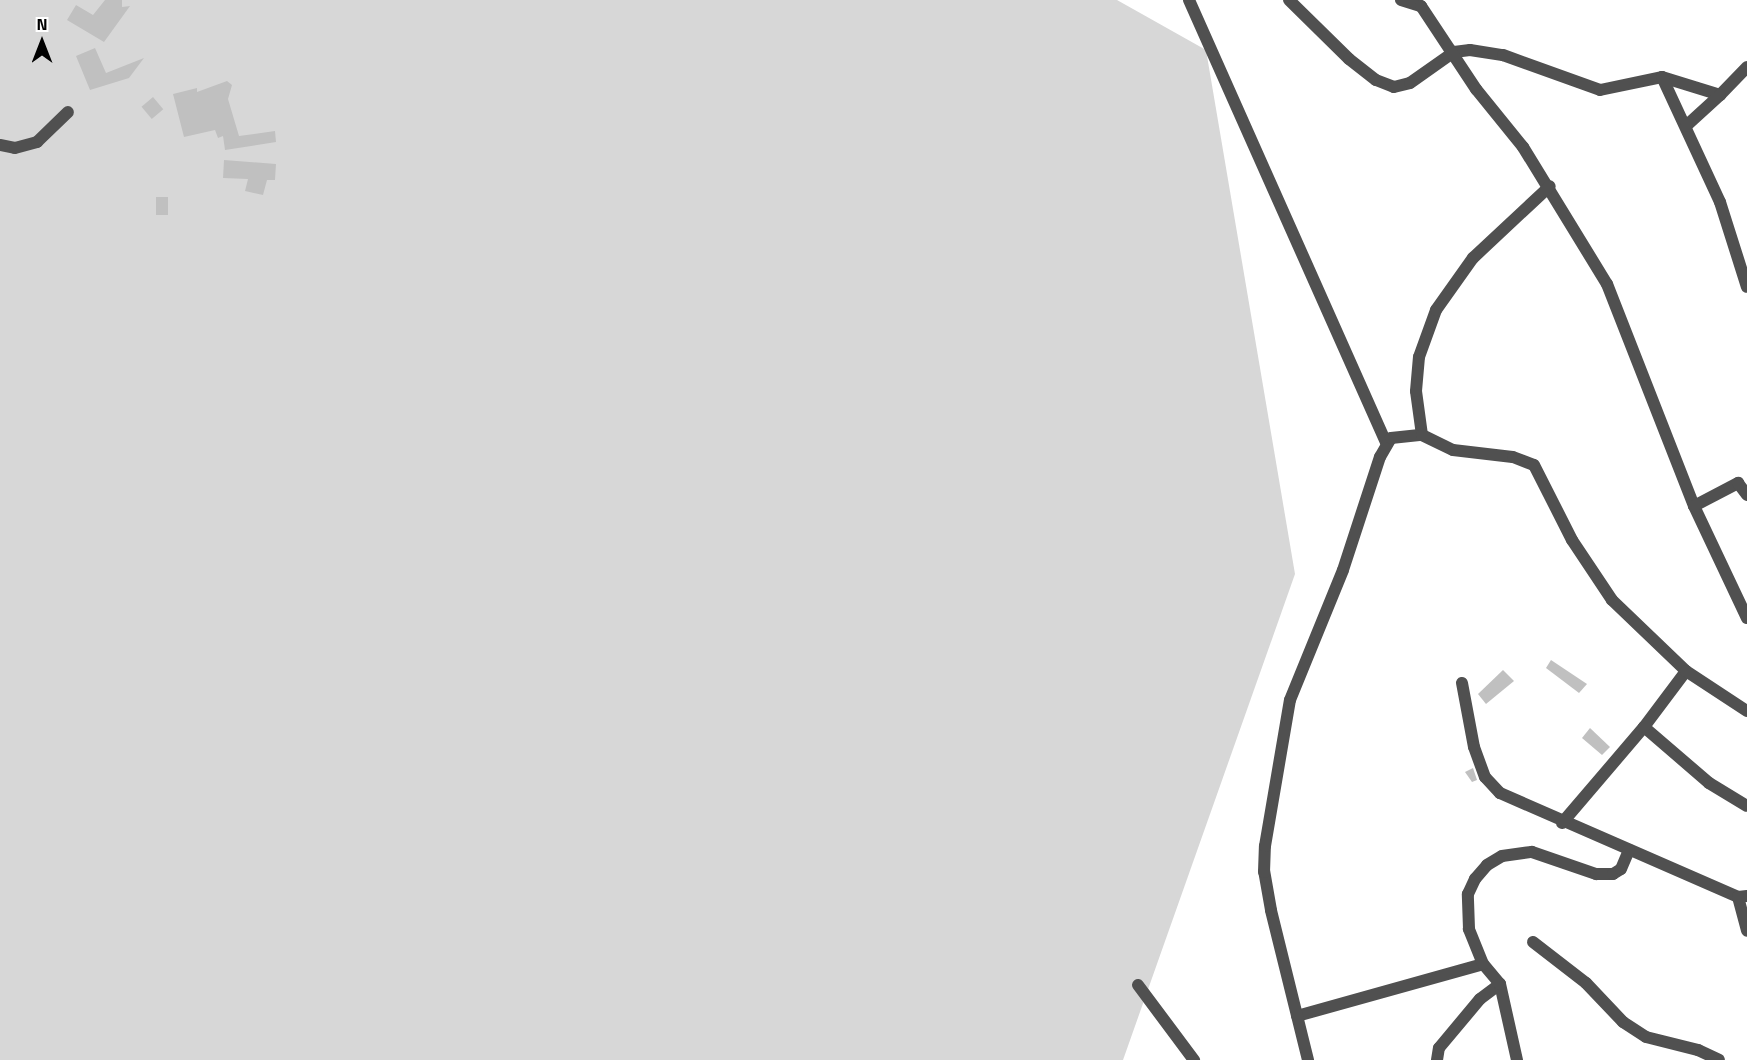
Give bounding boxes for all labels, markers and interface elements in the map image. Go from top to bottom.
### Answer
north arrow [12,12,72,72]
text: N [36,12,48,36]

